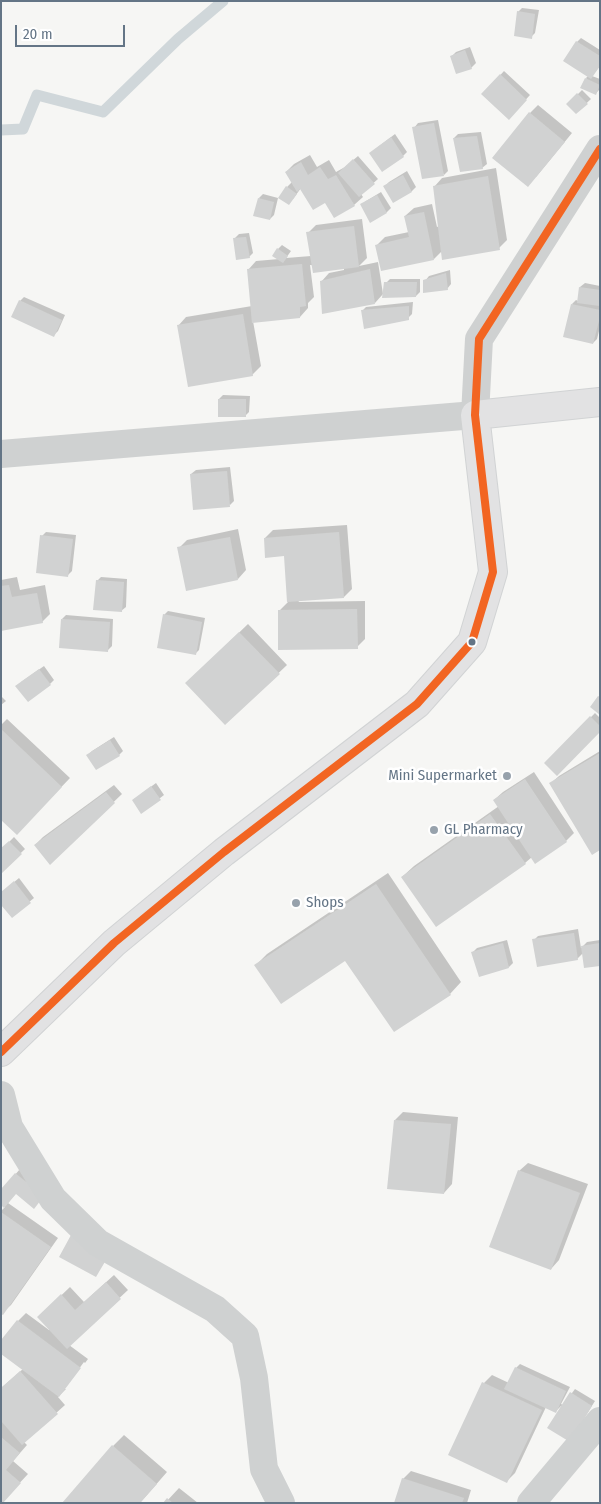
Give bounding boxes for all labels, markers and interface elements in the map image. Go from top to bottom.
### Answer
scale bar [18,15,128,47]
text: 20 m [23,25,53,43]
unlabelled marker [467,637,477,647]
place label: Mini Supermarket [388,767,497,785]
marker: Mini Supermarket [501,770,513,782]
place label: GL Pharmacy [444,821,523,839]
marker: GL Pharmacy [428,824,440,836]
place label: Shops [306,894,344,912]
marker: Shops [290,897,302,909]

